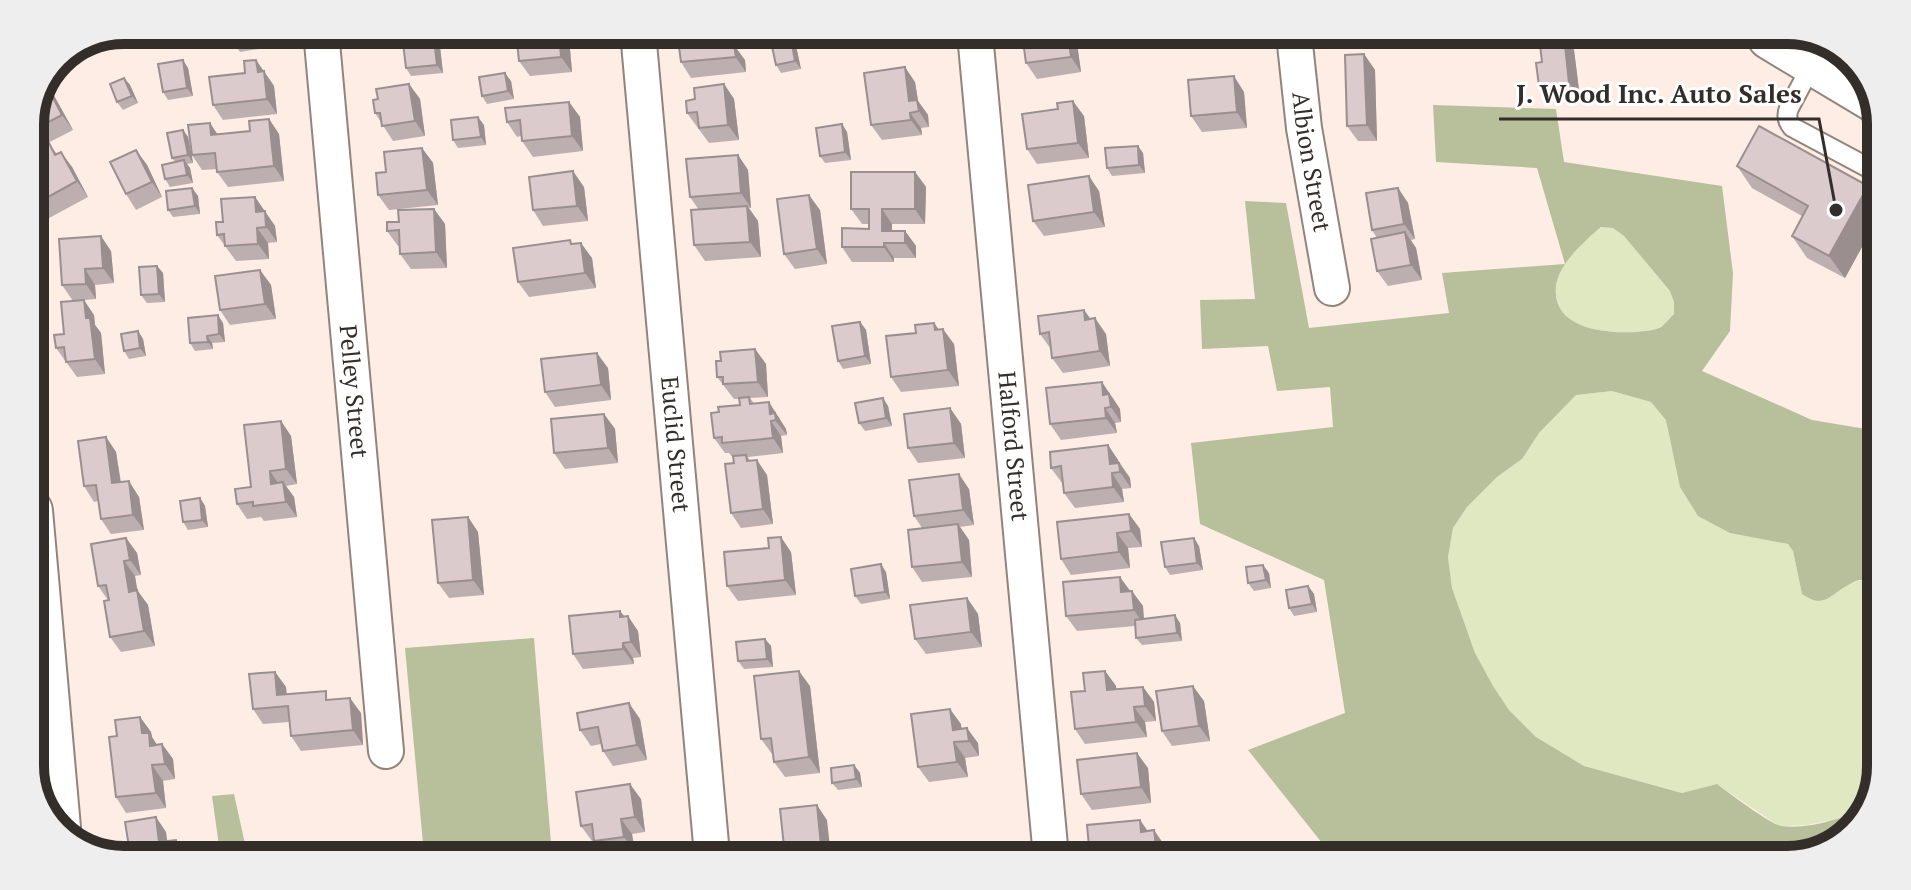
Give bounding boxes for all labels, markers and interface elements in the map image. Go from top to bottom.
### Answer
callout: J. Wood Inc. Auto Sales [1499,69,1819,119]
text: J. Wood Inc. Auto Sales [1516,76,1802,110]
street label: Albion Street [1285,90,1339,234]
street label: Pelley Street [333,323,377,460]
street label: Halford Street [991,370,1037,523]
street label: Euclid Street [654,375,698,514]

